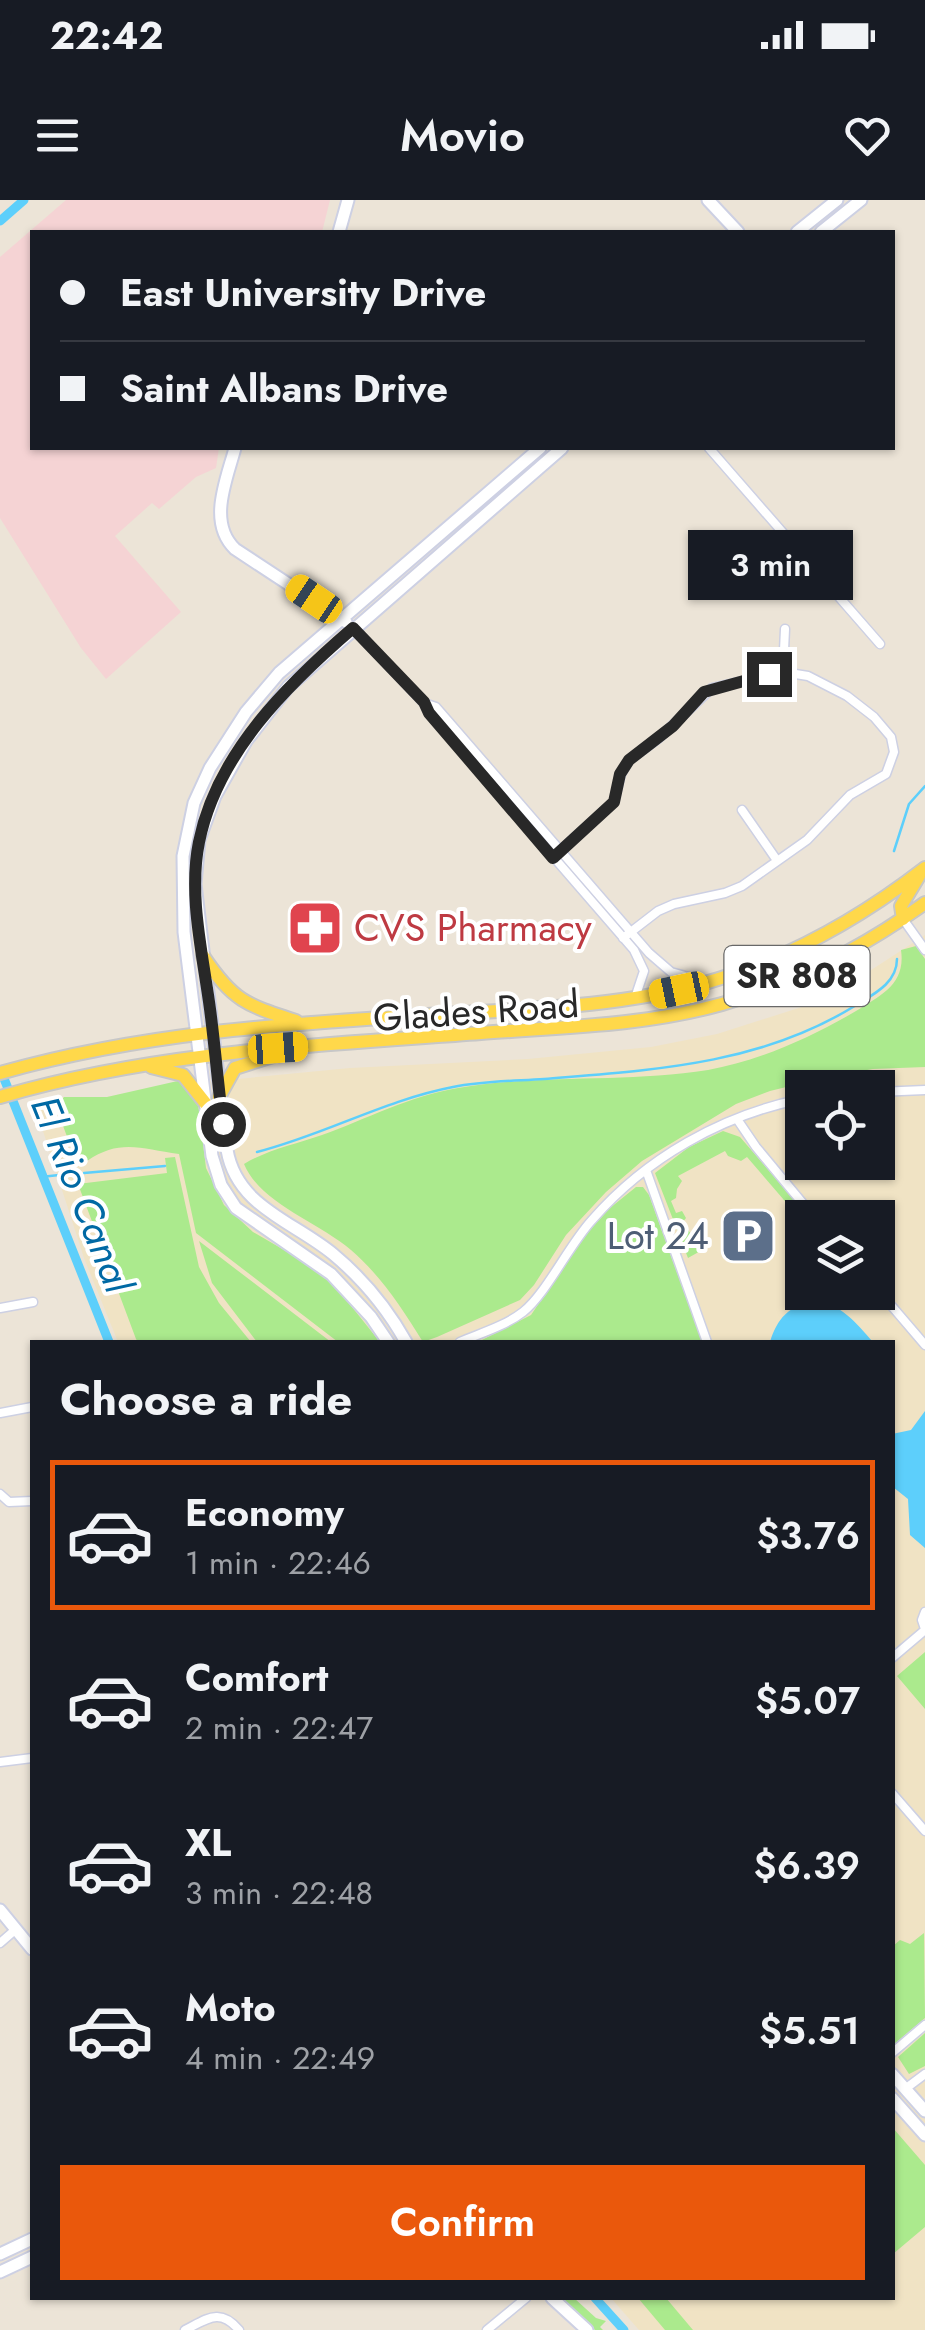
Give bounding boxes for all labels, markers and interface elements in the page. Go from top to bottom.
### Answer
text: 22:42 [50,8,164,63]
text: Movio [400,103,525,168]
icon: menu [30,108,85,163]
icon: heart [840,108,895,163]
text: East University Drive [120,265,486,320]
text: Saint Albans Drive [120,361,448,416]
callout: 3 min [686,529,852,599]
text: 3 min [730,542,811,588]
car [281,570,347,628]
route end [747,652,792,697]
pharmacy icon: CVS Pharmacy [285,898,345,958]
place label: CVS Pharmacy [354,900,592,955]
road number: SR 808 [724,946,870,1006]
car [647,969,711,1011]
street label: Glades Road [371,976,581,1045]
car [247,1031,309,1065]
map controls [785,1070,895,1310]
button: locate [785,1070,895,1180]
water label: El Rio Canal [16,1087,149,1303]
route start [201,1102,246,1147]
button: layers [785,1200,895,1310]
parking icon: Lot 24 [718,1206,778,1266]
place label: Lot 24 [607,1208,709,1263]
text: Choose a ride [60,1367,352,1432]
text: Economy [185,1485,344,1540]
icon: car [65,1490,155,1580]
text: $3.76 [756,1508,860,1563]
text: 1 min · 22:46 [185,1540,371,1586]
text: Comfort [185,1650,328,1705]
icon: car [65,1655,155,1745]
text: $5.07 [755,1673,860,1728]
text: 2 min · 22:47 [185,1705,373,1751]
text: XL [185,1815,231,1870]
icon: car [65,1820,155,1910]
text: $6.39 [754,1838,860,1893]
text: 3 min · 22:48 [185,1870,373,1916]
text: Moto [185,1980,276,2035]
icon: car [65,1985,155,2075]
text: $5.51 [759,2003,860,2058]
text: 4 min · 22:49 [185,2035,375,2081]
button: Confirm [60,2165,865,2280]

